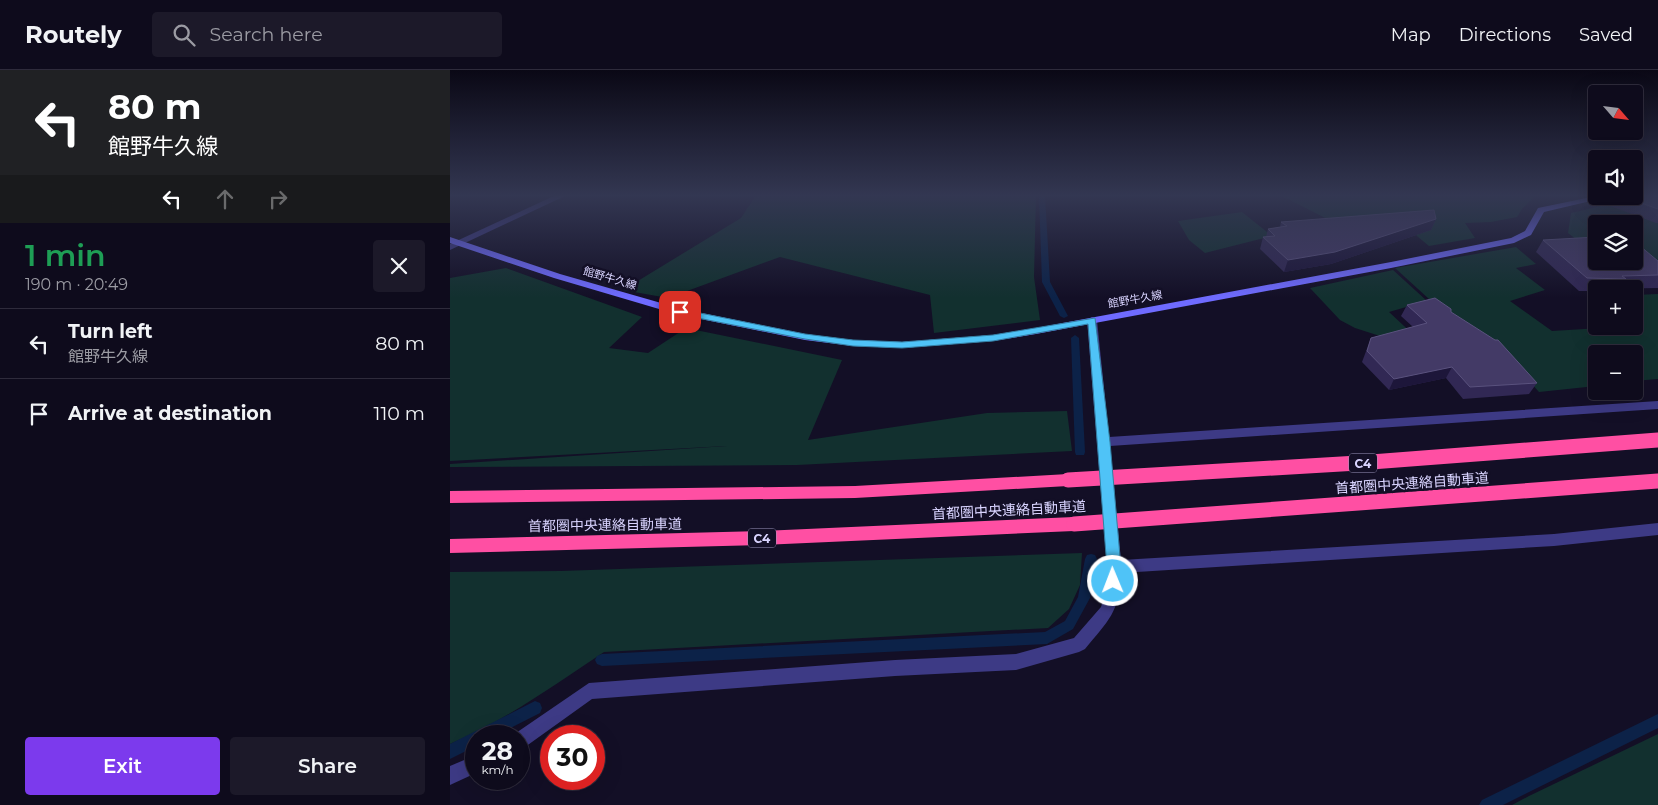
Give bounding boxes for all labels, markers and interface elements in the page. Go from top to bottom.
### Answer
search box [152,12,502,57]
text: Routely [25,20,122,49]
icon: search [170,21,198,49]
text: Search here [210,23,323,46]
text: Map [1391,24,1431,46]
text: Directions [1459,24,1551,46]
text: Saved [1579,24,1633,46]
text: 80 m [108,85,202,128]
north arrow [1588,85,1642,140]
map controls [1588,85,1643,400]
icon: left [25,90,90,155]
text: 館野牛久線 [108,133,218,160]
button: sound [1588,150,1643,205]
icon: left [158,185,186,213]
icon: ahead [211,185,239,213]
icon: right [264,185,292,213]
button: layers [1588,215,1643,270]
text: 1 min [25,237,106,274]
button: close [373,240,425,292]
street label: 館野牛久線 [582,264,638,292]
text: 190 m · 20:49 [25,275,128,294]
button: + [1588,280,1643,335]
street label: 館野牛久線 [1107,287,1163,311]
pin [659,291,701,333]
icon: arrive [666,298,694,326]
text: Turn left [68,320,153,343]
icon: left [25,330,53,358]
text: 80 m [375,332,425,355]
button: − [1588,345,1643,400]
text: 館野牛久線 [68,347,148,366]
icon: arrive [25,400,53,428]
text: Arrive at destination [68,402,272,425]
text: 110 m [374,402,425,425]
road number: C4 [1349,453,1377,472]
street label: 首都圏中央連絡自動車道 [1335,469,1489,497]
street label: 首都圏中央連絡自動車道 [932,497,1086,523]
street label: 首都圏中央連絡自動車道 [528,515,682,535]
road number: C4 [748,528,776,548]
position arrow [1086,554,1138,606]
speed limit sign: 30 [540,725,605,790]
text: 28 [482,736,513,766]
button: Exit [25,737,220,795]
button: Share [230,737,425,795]
text: km/h [481,762,514,777]

